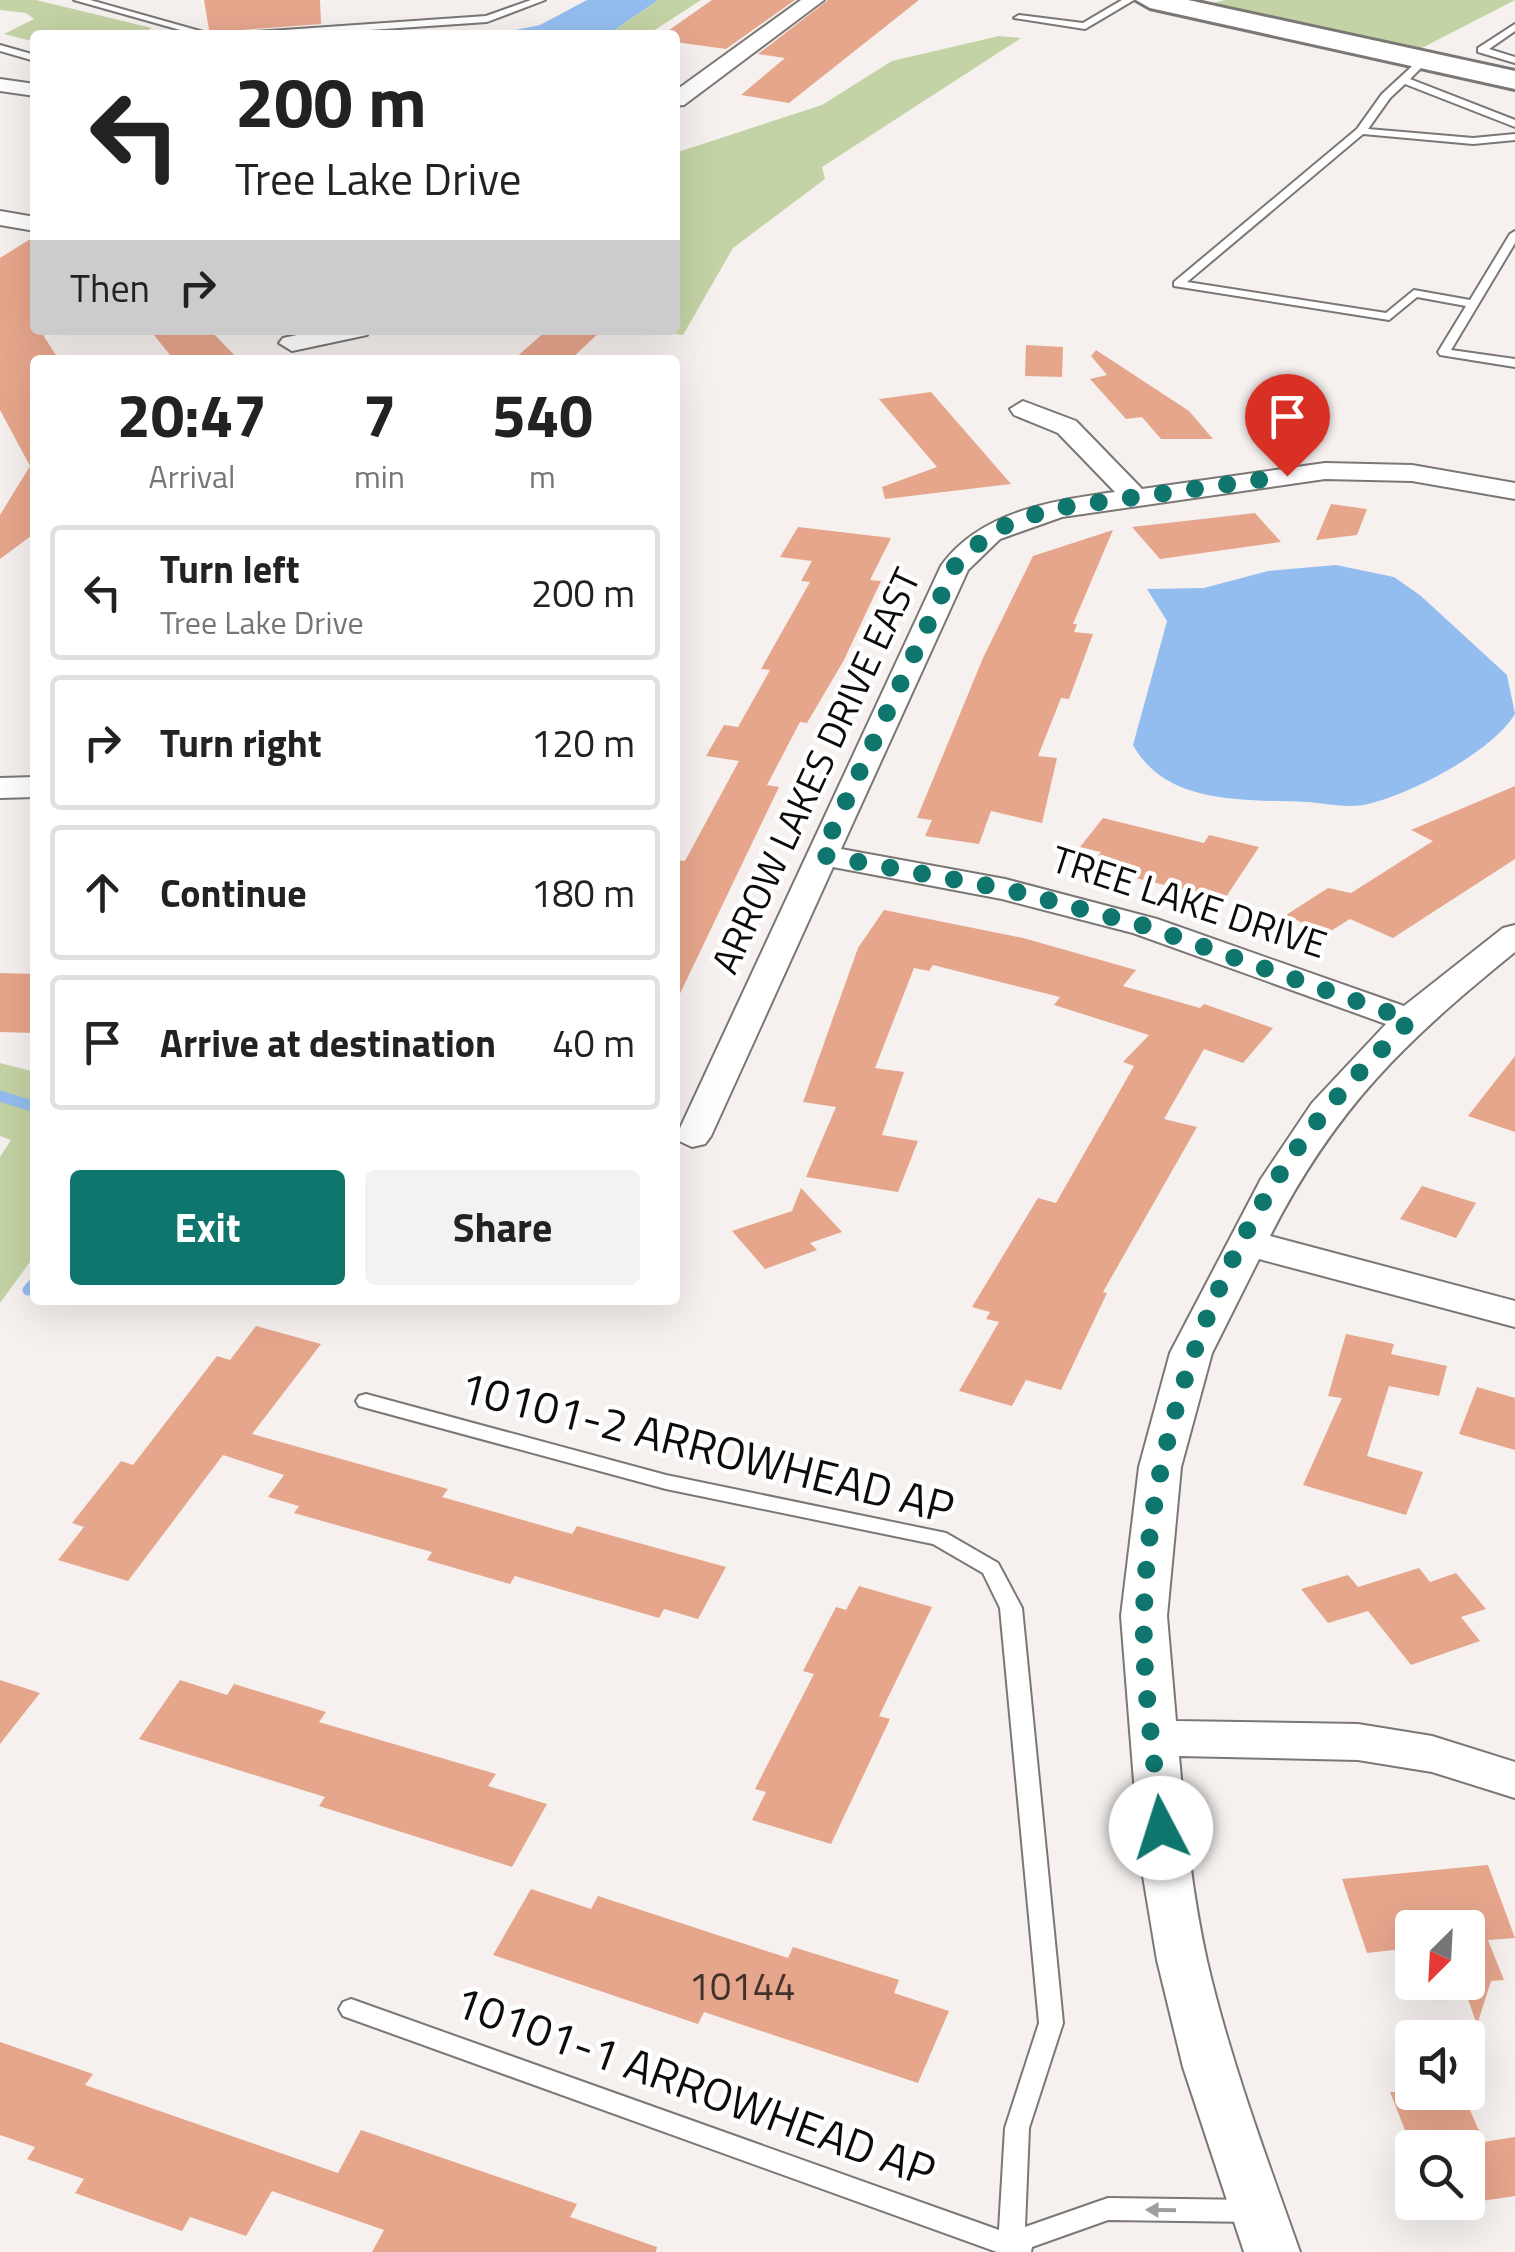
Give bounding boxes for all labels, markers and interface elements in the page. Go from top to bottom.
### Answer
text: 200 m [235,48,427,154]
icon: left [70,70,200,200]
text: Tree Lake Drive [235,144,521,212]
text: Then [70,259,150,317]
icon: right [170,260,225,315]
text: 20:47 [117,369,267,460]
text: 7 [363,369,396,460]
text: 540 [492,369,593,460]
pin [1245,374,1330,477]
icon: arrive [1260,389,1315,444]
text: Arrival [149,452,235,500]
text: min [354,452,405,500]
text: m [529,452,556,500]
text: Turn left [160,540,300,598]
street label: ARROW LAKES DRIVE EAST [696,558,935,983]
text: 200 m [531,564,635,622]
icon: left [75,565,130,620]
text: Tree Lake Drive [160,598,364,646]
text: Turn right [160,714,322,772]
text: 120 m [531,714,635,772]
icon: right [75,715,130,770]
street label: TREE LAKE DRIVE [1044,829,1334,973]
text: Continue [160,864,307,922]
text: 180 m [531,864,635,922]
icon: ahead [75,865,130,920]
text: Arrive at destination [160,1014,496,1072]
text: 40 m [552,1014,635,1072]
icon: arrive [75,1015,130,1070]
button: Exit [70,1170,345,1285]
button: Share [365,1170,640,1285]
street label: 10101-2 ARROWHEAD AP [453,1352,961,1540]
position arrow [1109,1776,1213,1880]
north arrow [1395,1910,1485,2000]
map controls [1395,1910,1485,2220]
house number: 10144 [689,1957,795,2015]
street label: 10101-1 ARROWHEAD AP [445,1966,945,2204]
button: sound [1395,2020,1485,2110]
button: search [1395,2130,1485,2220]
one-way arrow [1145,2202,1177,2218]

